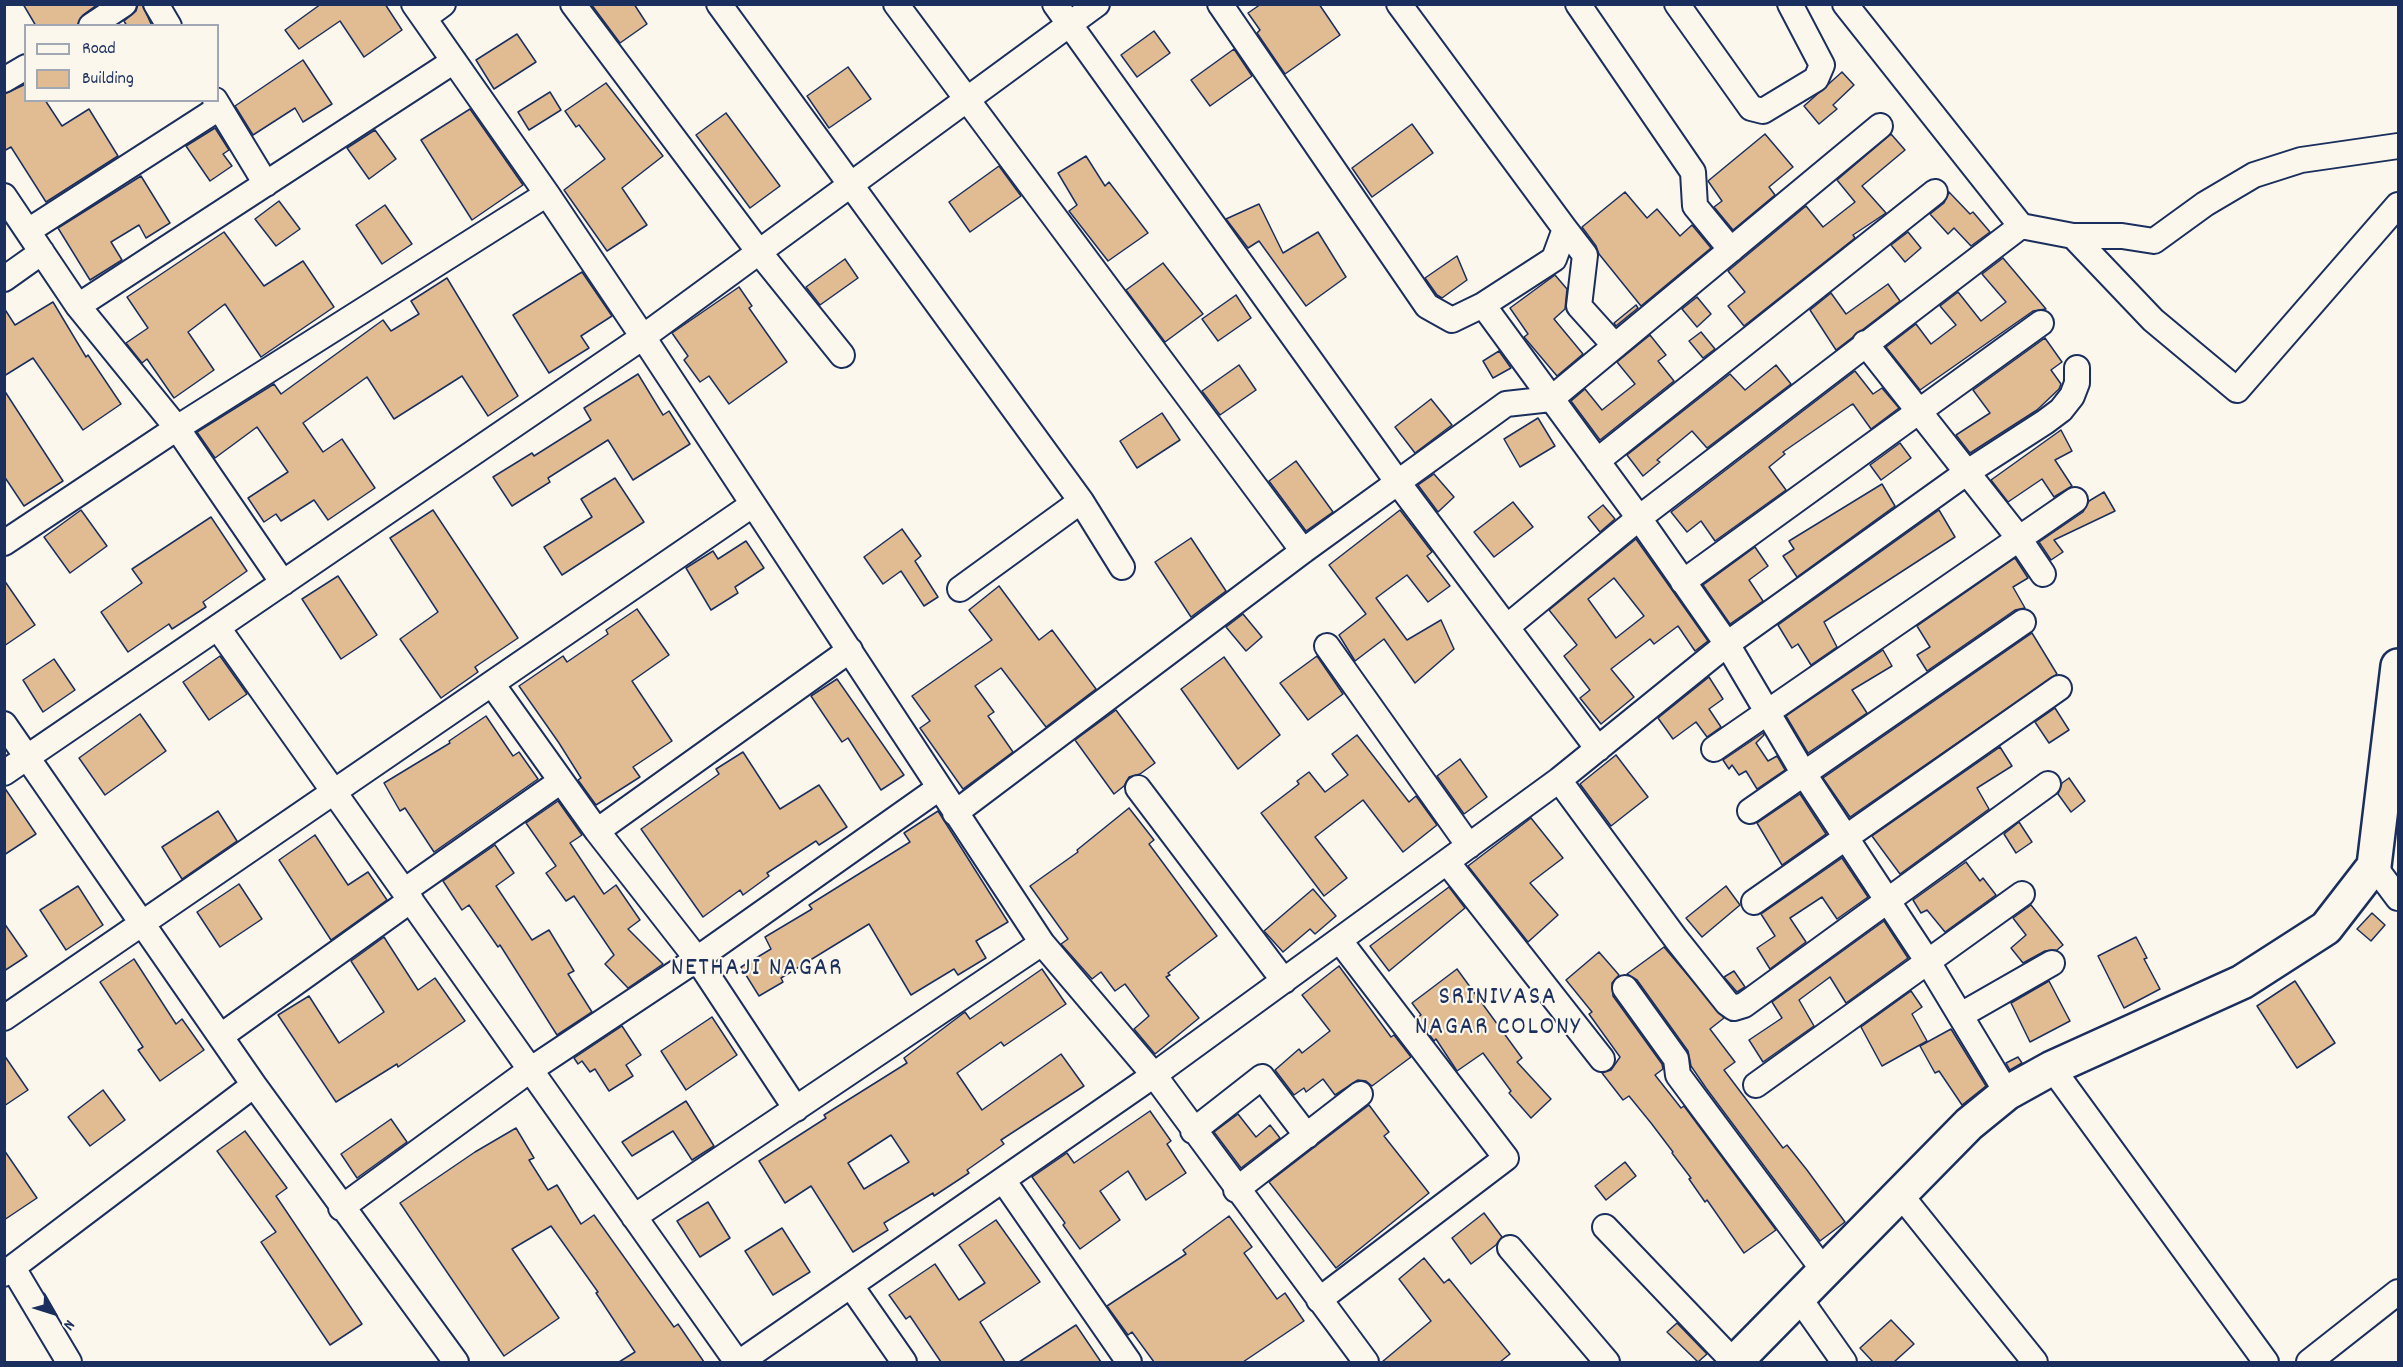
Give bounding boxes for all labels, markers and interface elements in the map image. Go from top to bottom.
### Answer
legend [24,24,219,102]
text: Road [82,37,116,62]
text: Building [82,67,134,92]
district label: NETHAJI NAGAR [671,954,843,986]
district label: SRINIVASA NAGAR COLONY [1415,983,1581,1044]
north arrow [24,1283,84,1343]
text: N [57,1314,80,1335]

